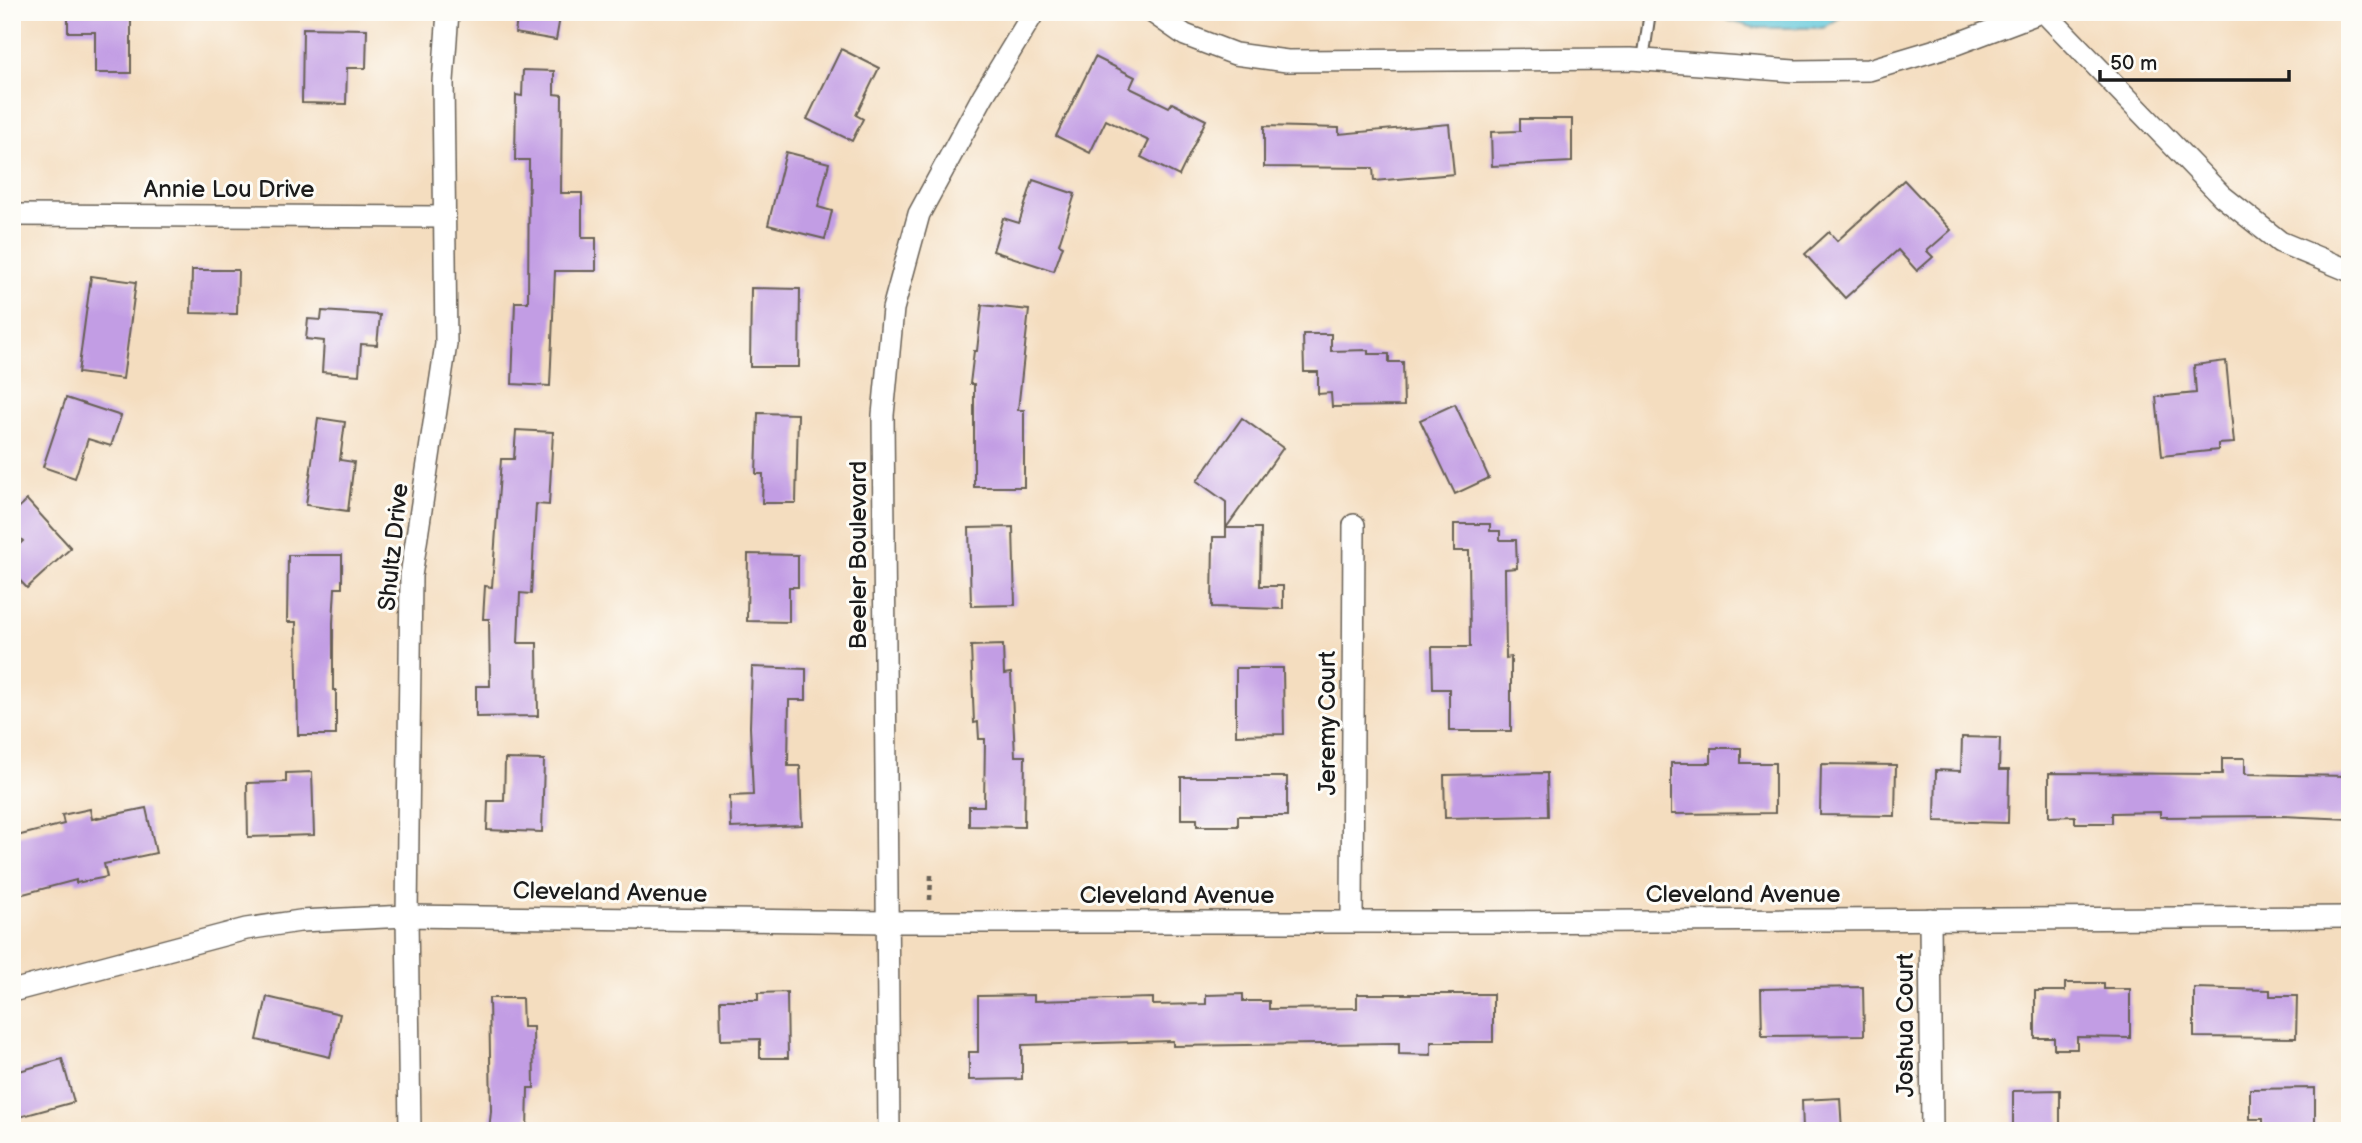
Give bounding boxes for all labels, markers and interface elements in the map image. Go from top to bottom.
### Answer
scale bar [2100,38,2288,82]
text: 50 m [2110,51,2157,76]
street label: Annie Lou Drive [144,175,314,204]
street label: Beeler Boulevard [844,461,873,649]
street label: Shultz Drive [372,482,415,612]
street label: Jeremy Court [1313,650,1342,795]
street label: Cleveland Avenue [512,876,708,909]
street label: Cleveland Avenue [1646,880,1840,909]
street label: Cleveland Avenue [1080,881,1274,910]
street label: Joshua Court [1891,952,1920,1097]

